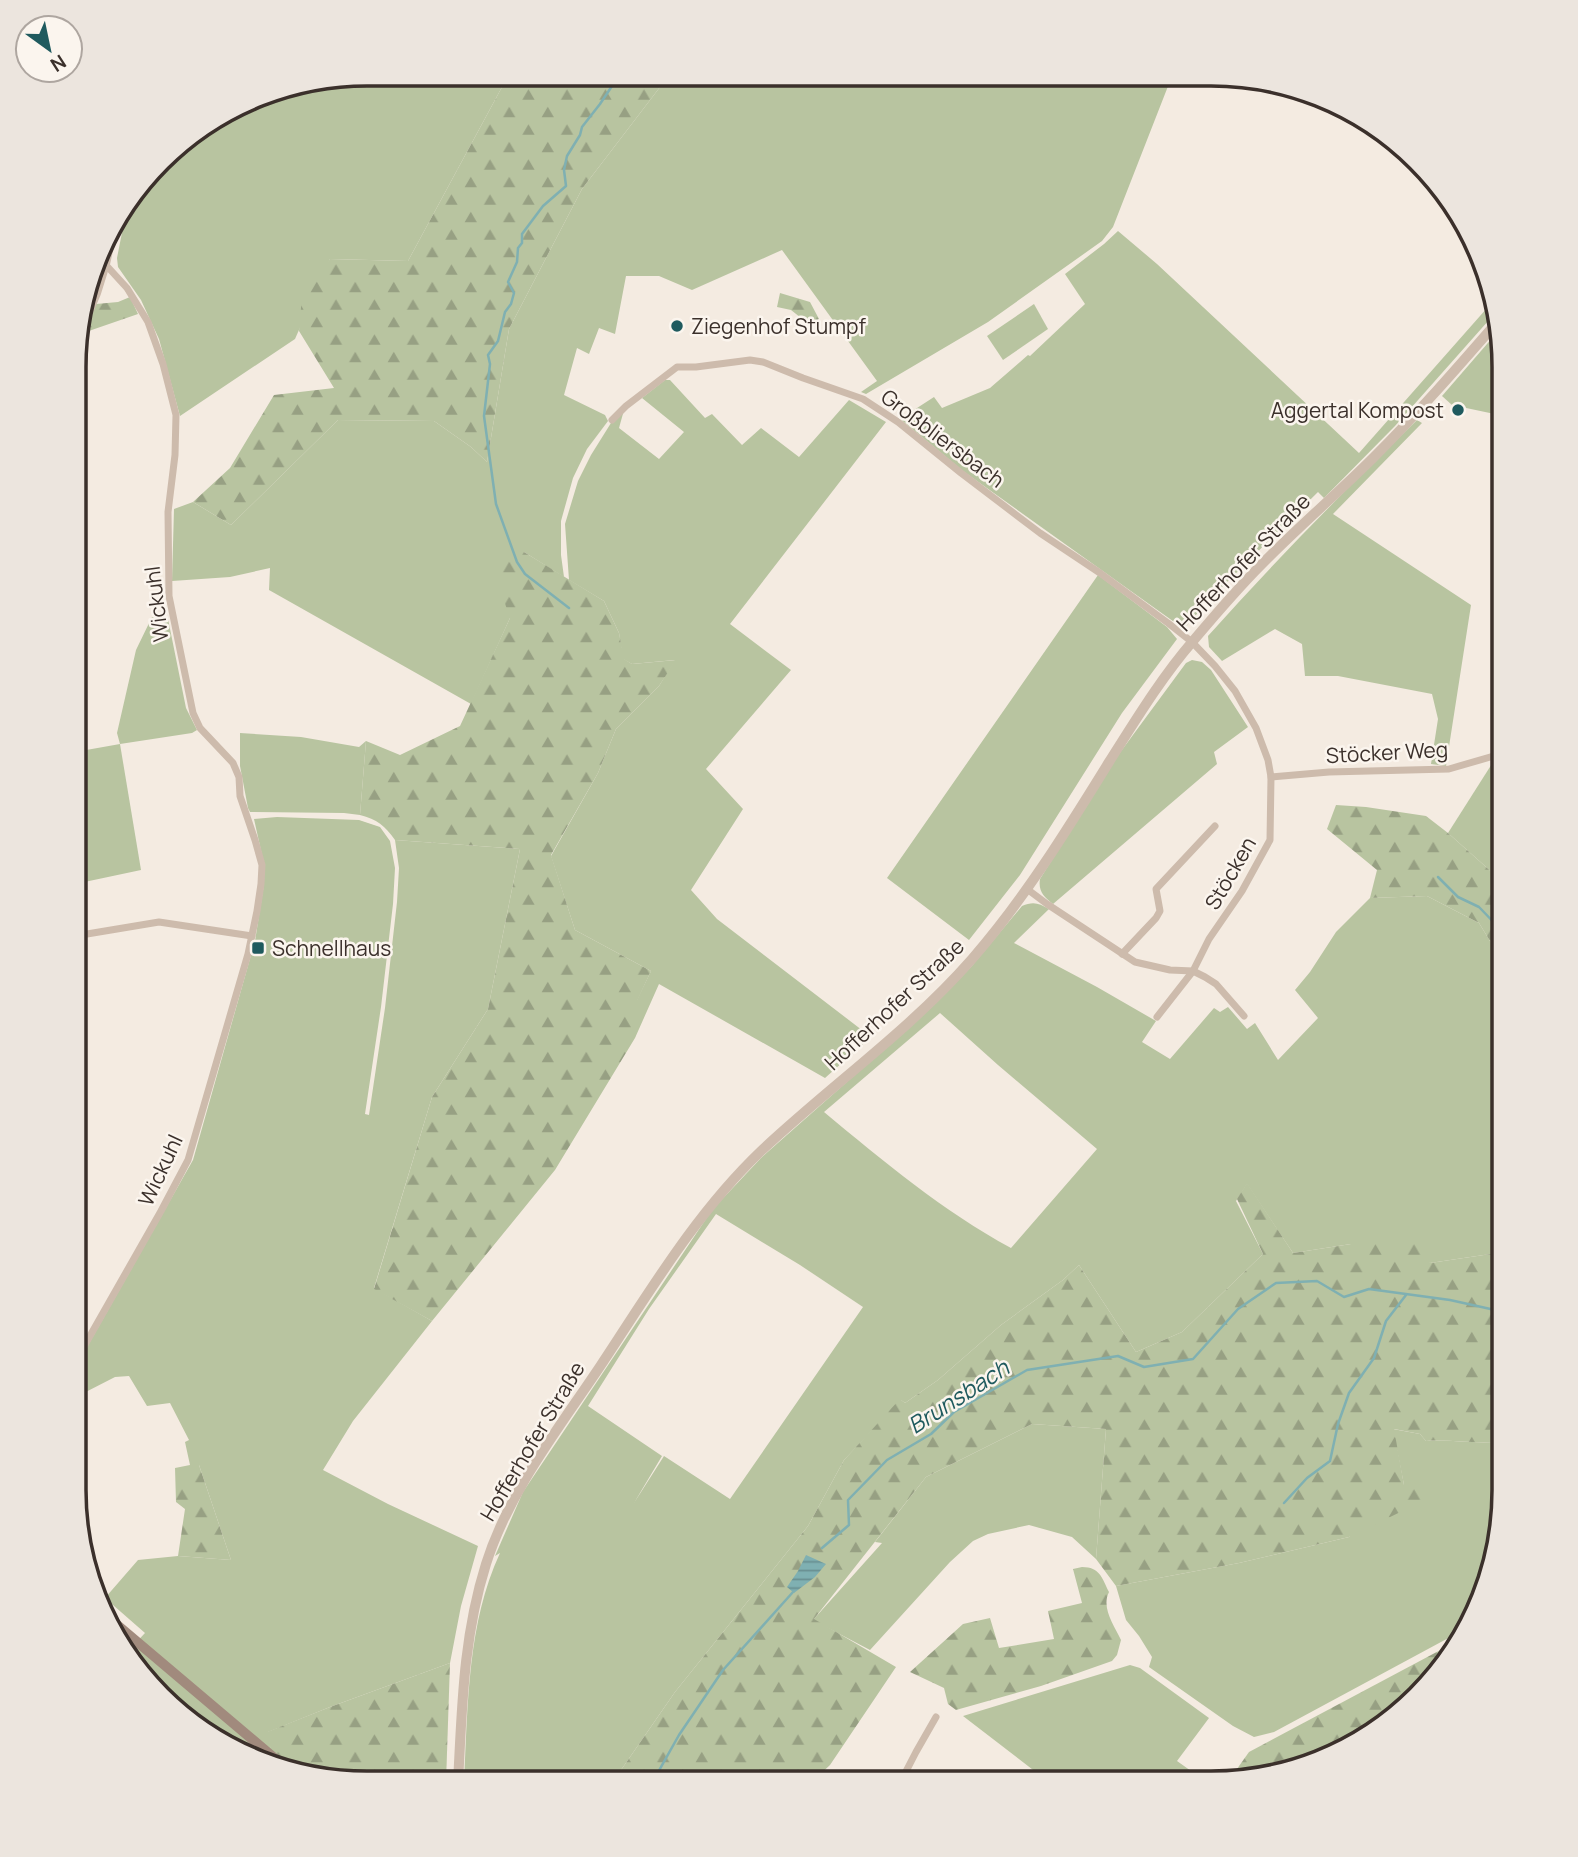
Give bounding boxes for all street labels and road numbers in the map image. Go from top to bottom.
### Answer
street label: Großbliersbach [876,382,1010,494]
street label: Hofferhofer Straße [1170,487,1316,637]
street label: Wickuhl [137,565,175,643]
street label: Stöcker Weg [1325,735,1449,769]
street label: Stöcken [1198,832,1262,914]
street label: Hofferhofer Straße [818,932,970,1076]
street label: Wickuhl [131,1130,189,1210]
street label: Hofferhofer Straße [473,1356,591,1526]

